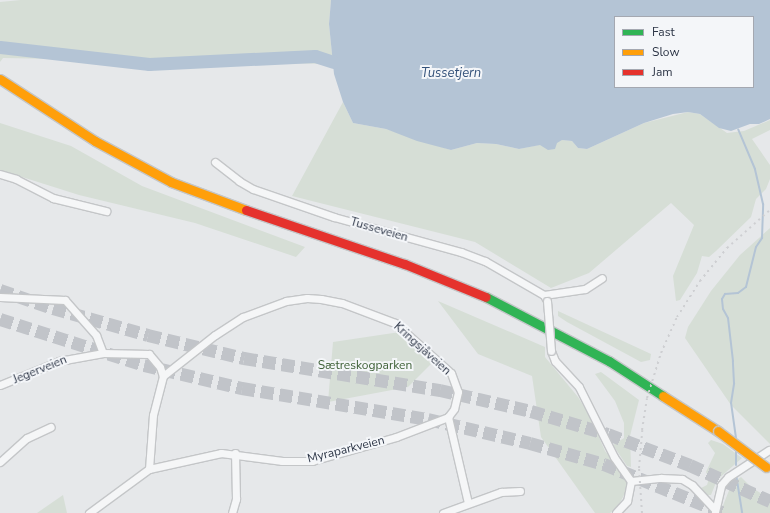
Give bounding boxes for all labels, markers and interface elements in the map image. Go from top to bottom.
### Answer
legend [614,16,754,88]
text: Fast [652,24,675,40]
text: Slow [652,44,680,60]
text: Jam [652,64,673,80]
water label: Tussetjern [421,65,481,81]
street label: Tusseveien [348,215,410,245]
street label: Kringsjåveien [391,320,453,378]
street label: Jegerveien [11,353,69,387]
park label: Sætreskogparken [318,359,412,373]
street label: Myraparkveien [306,433,386,467]

